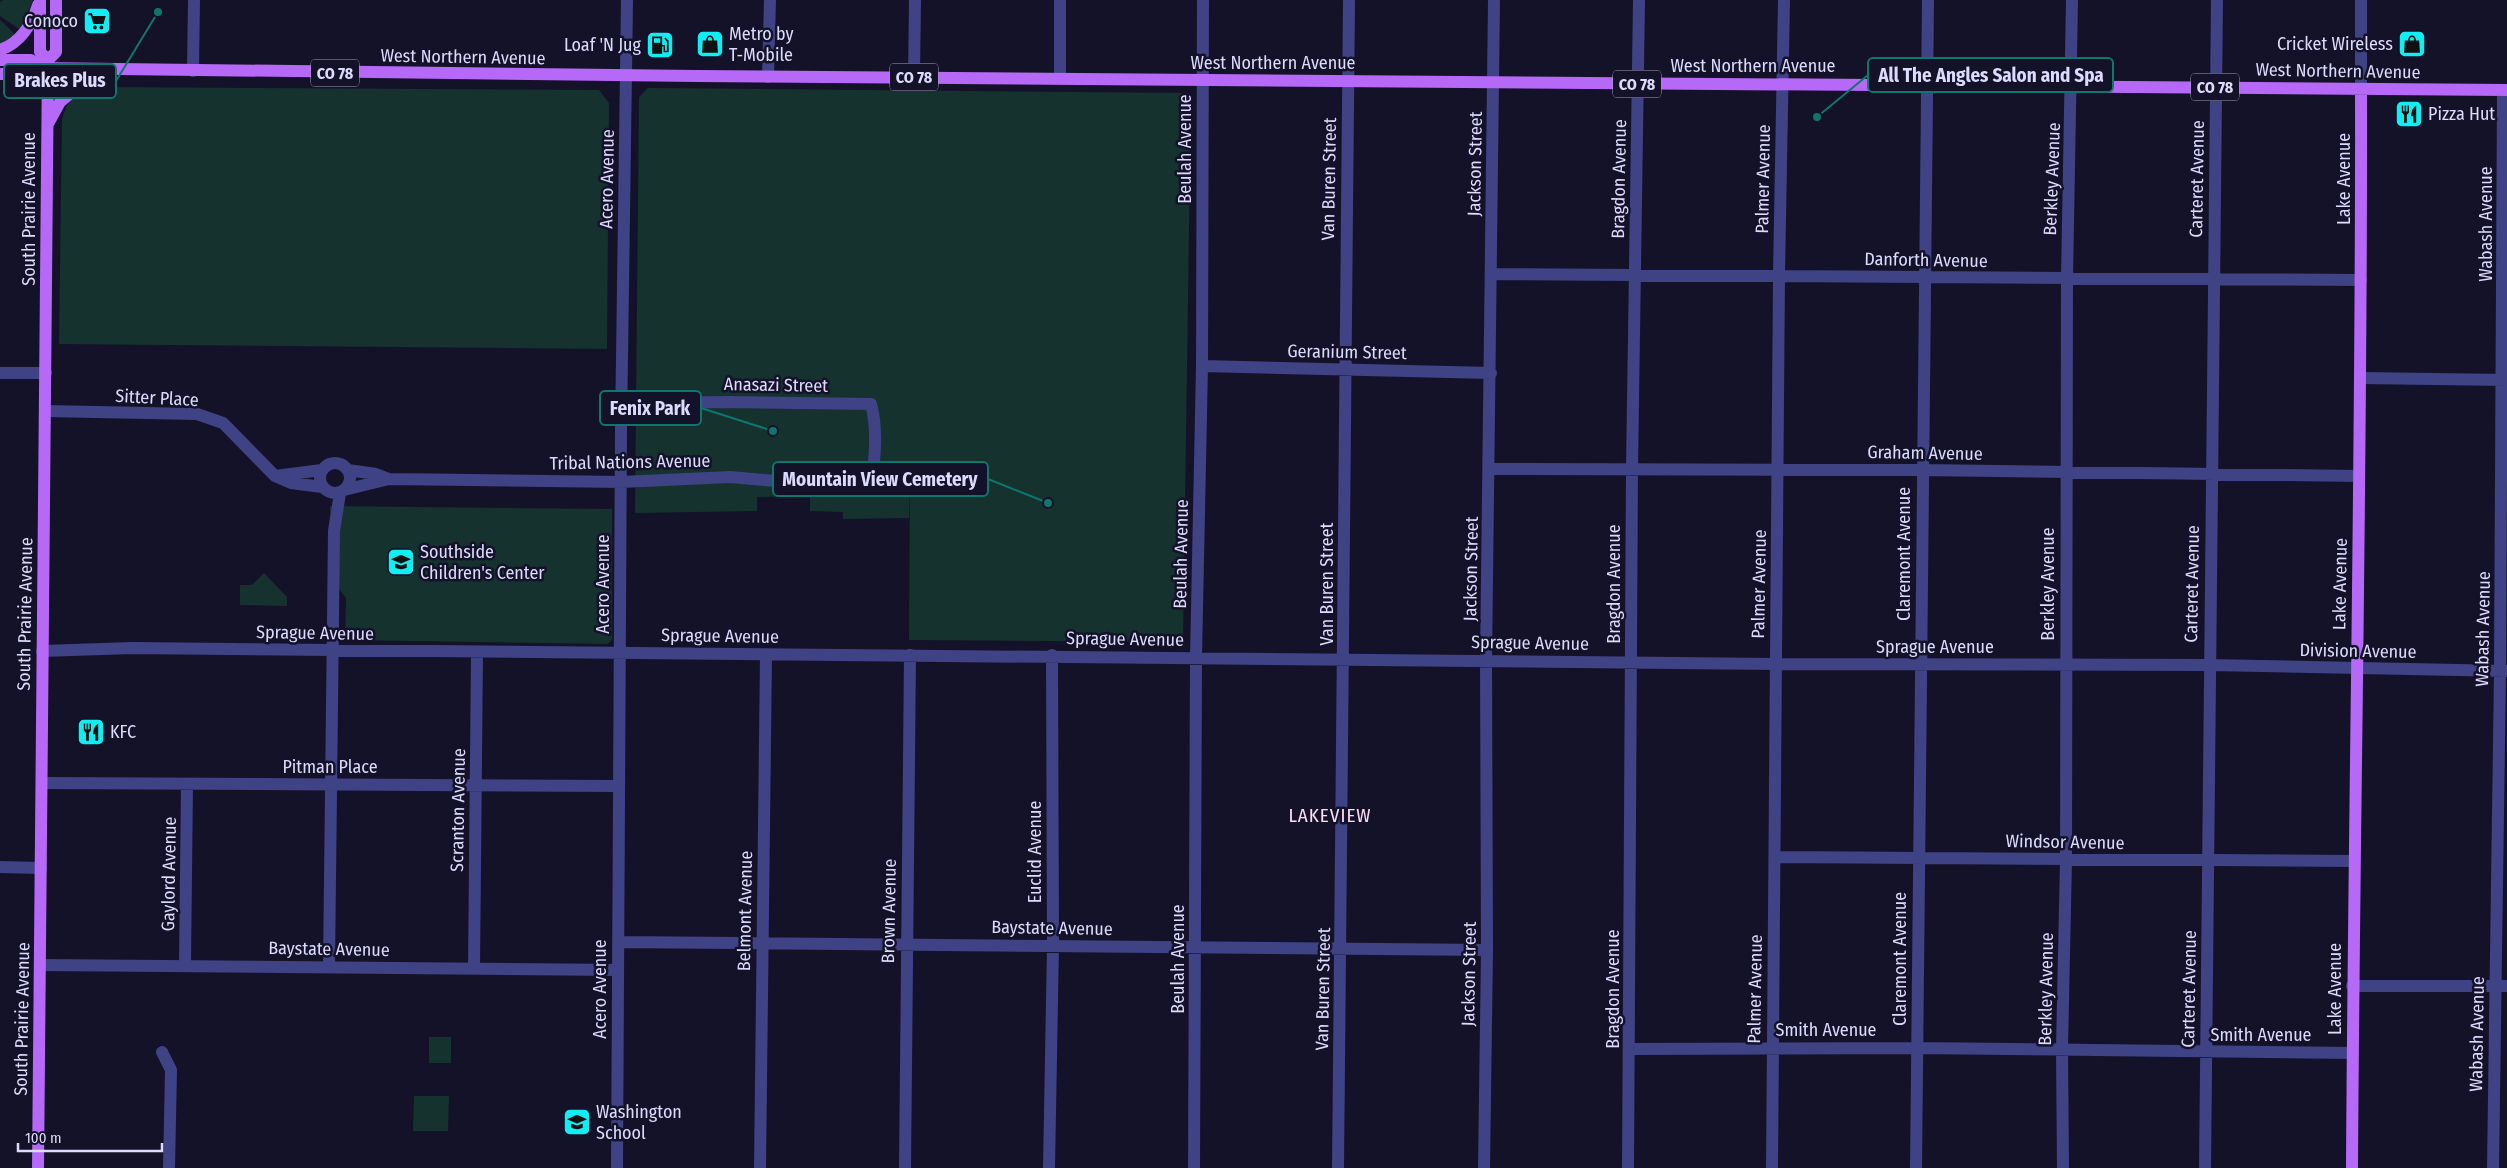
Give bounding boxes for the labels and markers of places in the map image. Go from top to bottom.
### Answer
supermarket icon: Conoco [82,6,112,36]
place label: Conoco [24,10,78,32]
place label: Metro by T-Mobile [729,23,794,66]
shop icon: Metro by T-Mobile [695,29,725,59]
shop icon: Cricket Wireless [2397,29,2427,59]
fuel station icon: Loaf 'N Jug [645,30,675,60]
place label: Cricket Wireless [2277,33,2393,55]
place label: Loaf 'N Jug [564,34,642,56]
callout: All The Angles Salon and Spa [1868,58,2113,92]
callout: Brakes Plus [4,64,116,98]
restaurant icon: Pizza Hut [2394,99,2424,129]
place label: Pizza Hut [2428,103,2495,125]
callout: Fenix Park [600,391,701,425]
callout: Mountain View Cemetery [773,462,988,496]
place label: Southside Children's Center [420,541,545,584]
school or university icon: Southside Children's Center [386,547,416,577]
restaurant icon: KFC [76,717,106,747]
place label: KFC [110,721,136,743]
place label: Washington School [596,1101,682,1144]
school or university icon: Washington School [562,1107,592,1137]

